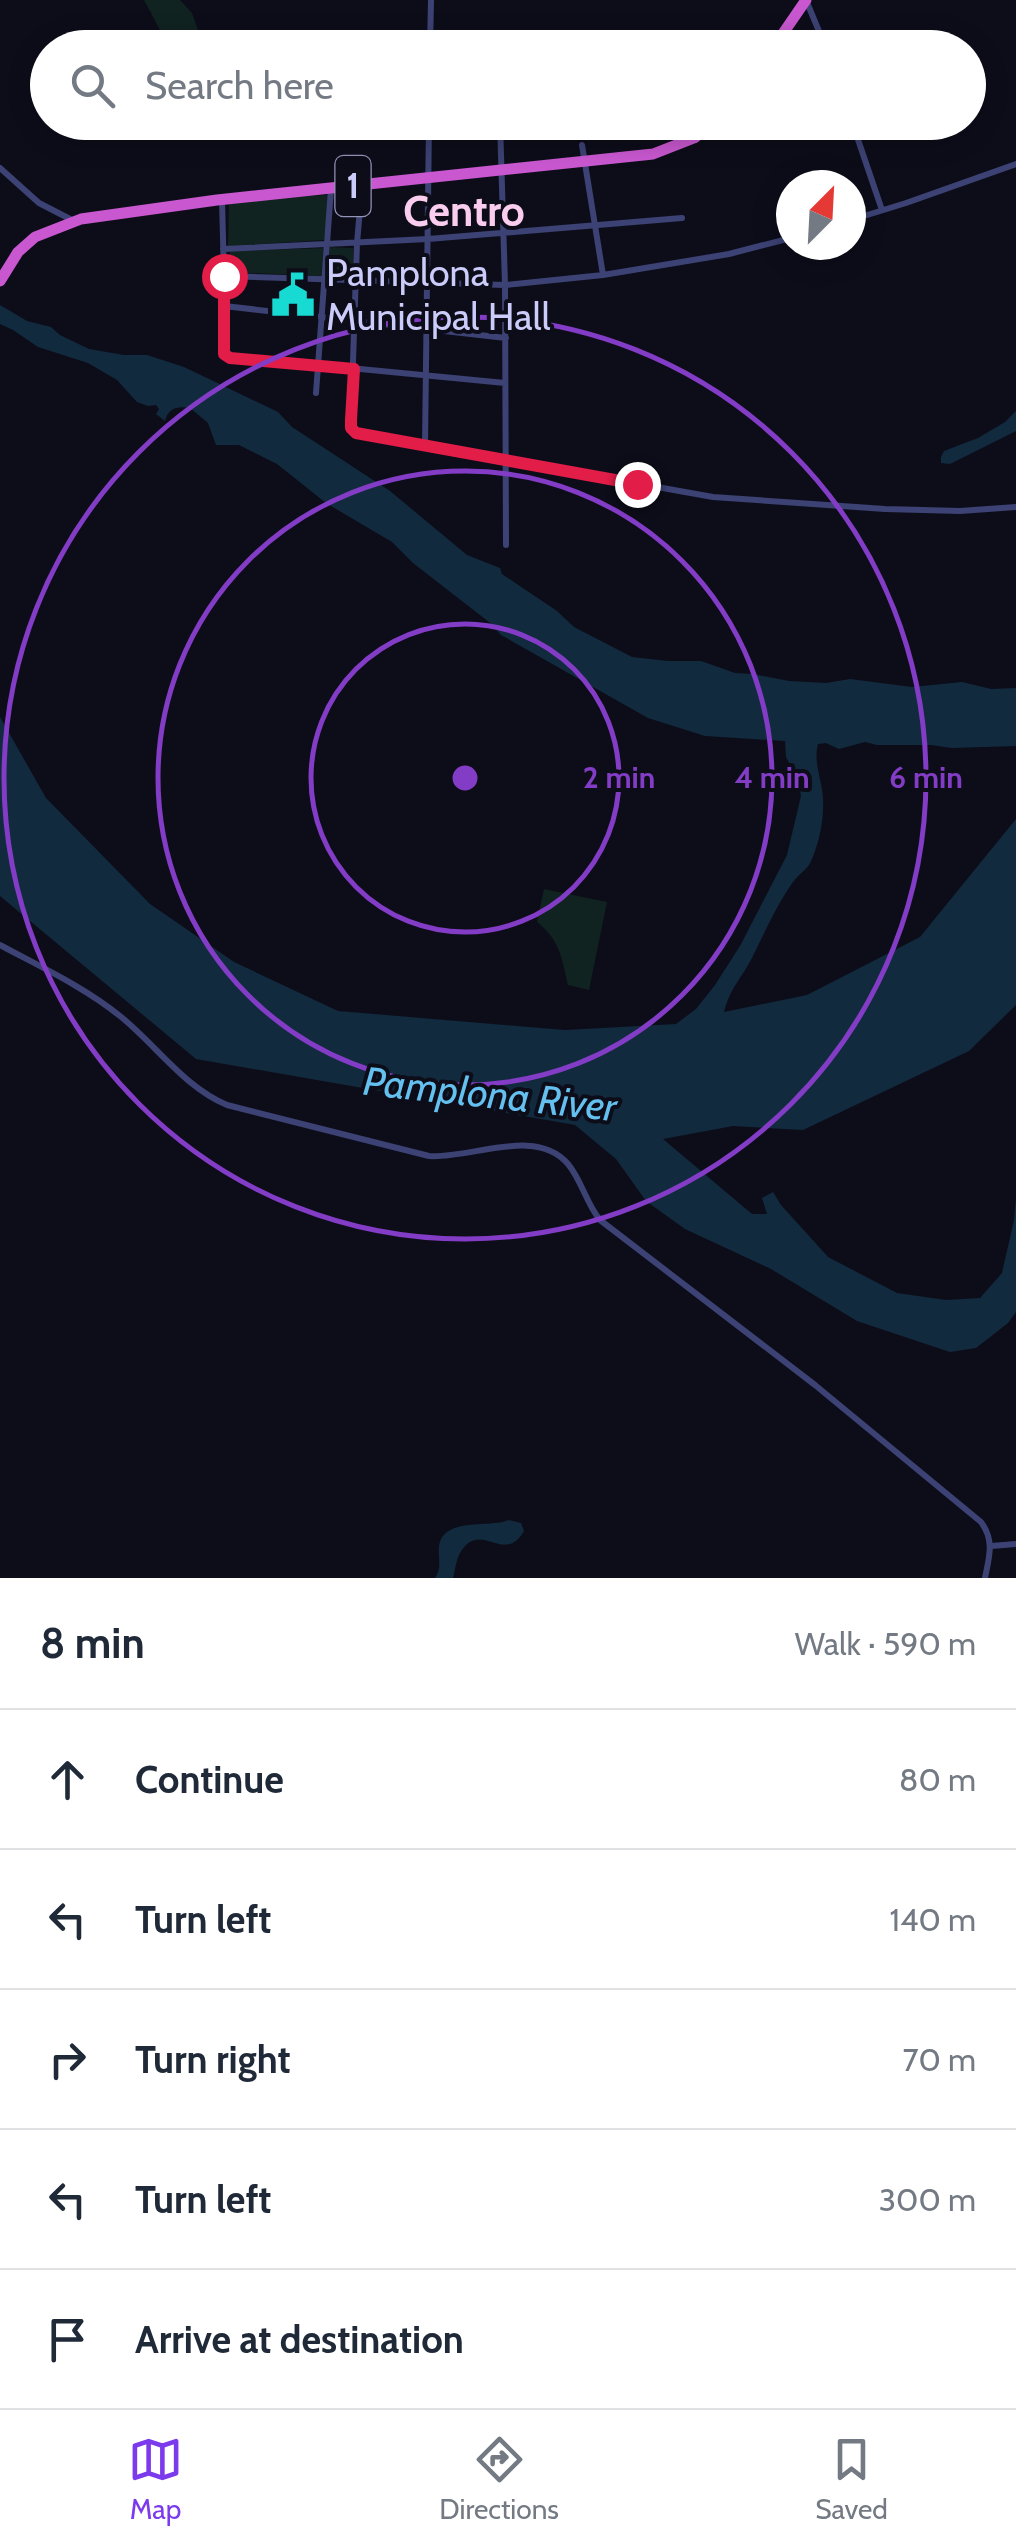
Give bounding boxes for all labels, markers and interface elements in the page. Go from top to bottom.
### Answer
search box [30,30,986,140]
icon: search [65,58,120,113]
text: Search here [145,62,334,109]
road number: 1 [336,156,370,216]
north arrow [776,170,866,260]
district label: Centro [403,185,525,237]
place label: Pamplona Municipal Hall [326,249,550,340]
route start [202,254,248,300]
public building icon: Pamplona Municipal Hall [269,271,317,319]
route end [615,462,661,508]
text: 2 min [583,759,655,796]
text: 4 min [734,759,810,796]
text: 6 min [889,759,963,796]
centre of rings [447,760,483,796]
water label: Pamplona River [361,1056,621,1131]
text: 8 min [40,1617,145,1669]
text: Walk · 590 m [795,1624,976,1663]
icon: ahead [40,1752,95,1807]
text: Continue [135,1756,284,1803]
text: 80 m [899,1760,976,1799]
icon: left [40,1892,95,1947]
text: Turn left [135,1896,271,1943]
text: 140 m [889,1900,976,1939]
icon: right [40,2032,95,2087]
text: Turn right [135,2036,291,2083]
text: 70 m [903,2040,976,2079]
icon: left [40,2172,95,2227]
text: Turn left [135,2176,271,2223]
text: 300 m [879,2180,976,2219]
icon: arrive [40,2312,95,2367]
text: Arrive at destination [135,2316,464,2363]
tab: Map [128,2432,183,2526]
tab: Directions [439,2432,559,2526]
tab: Saved [815,2432,888,2526]

